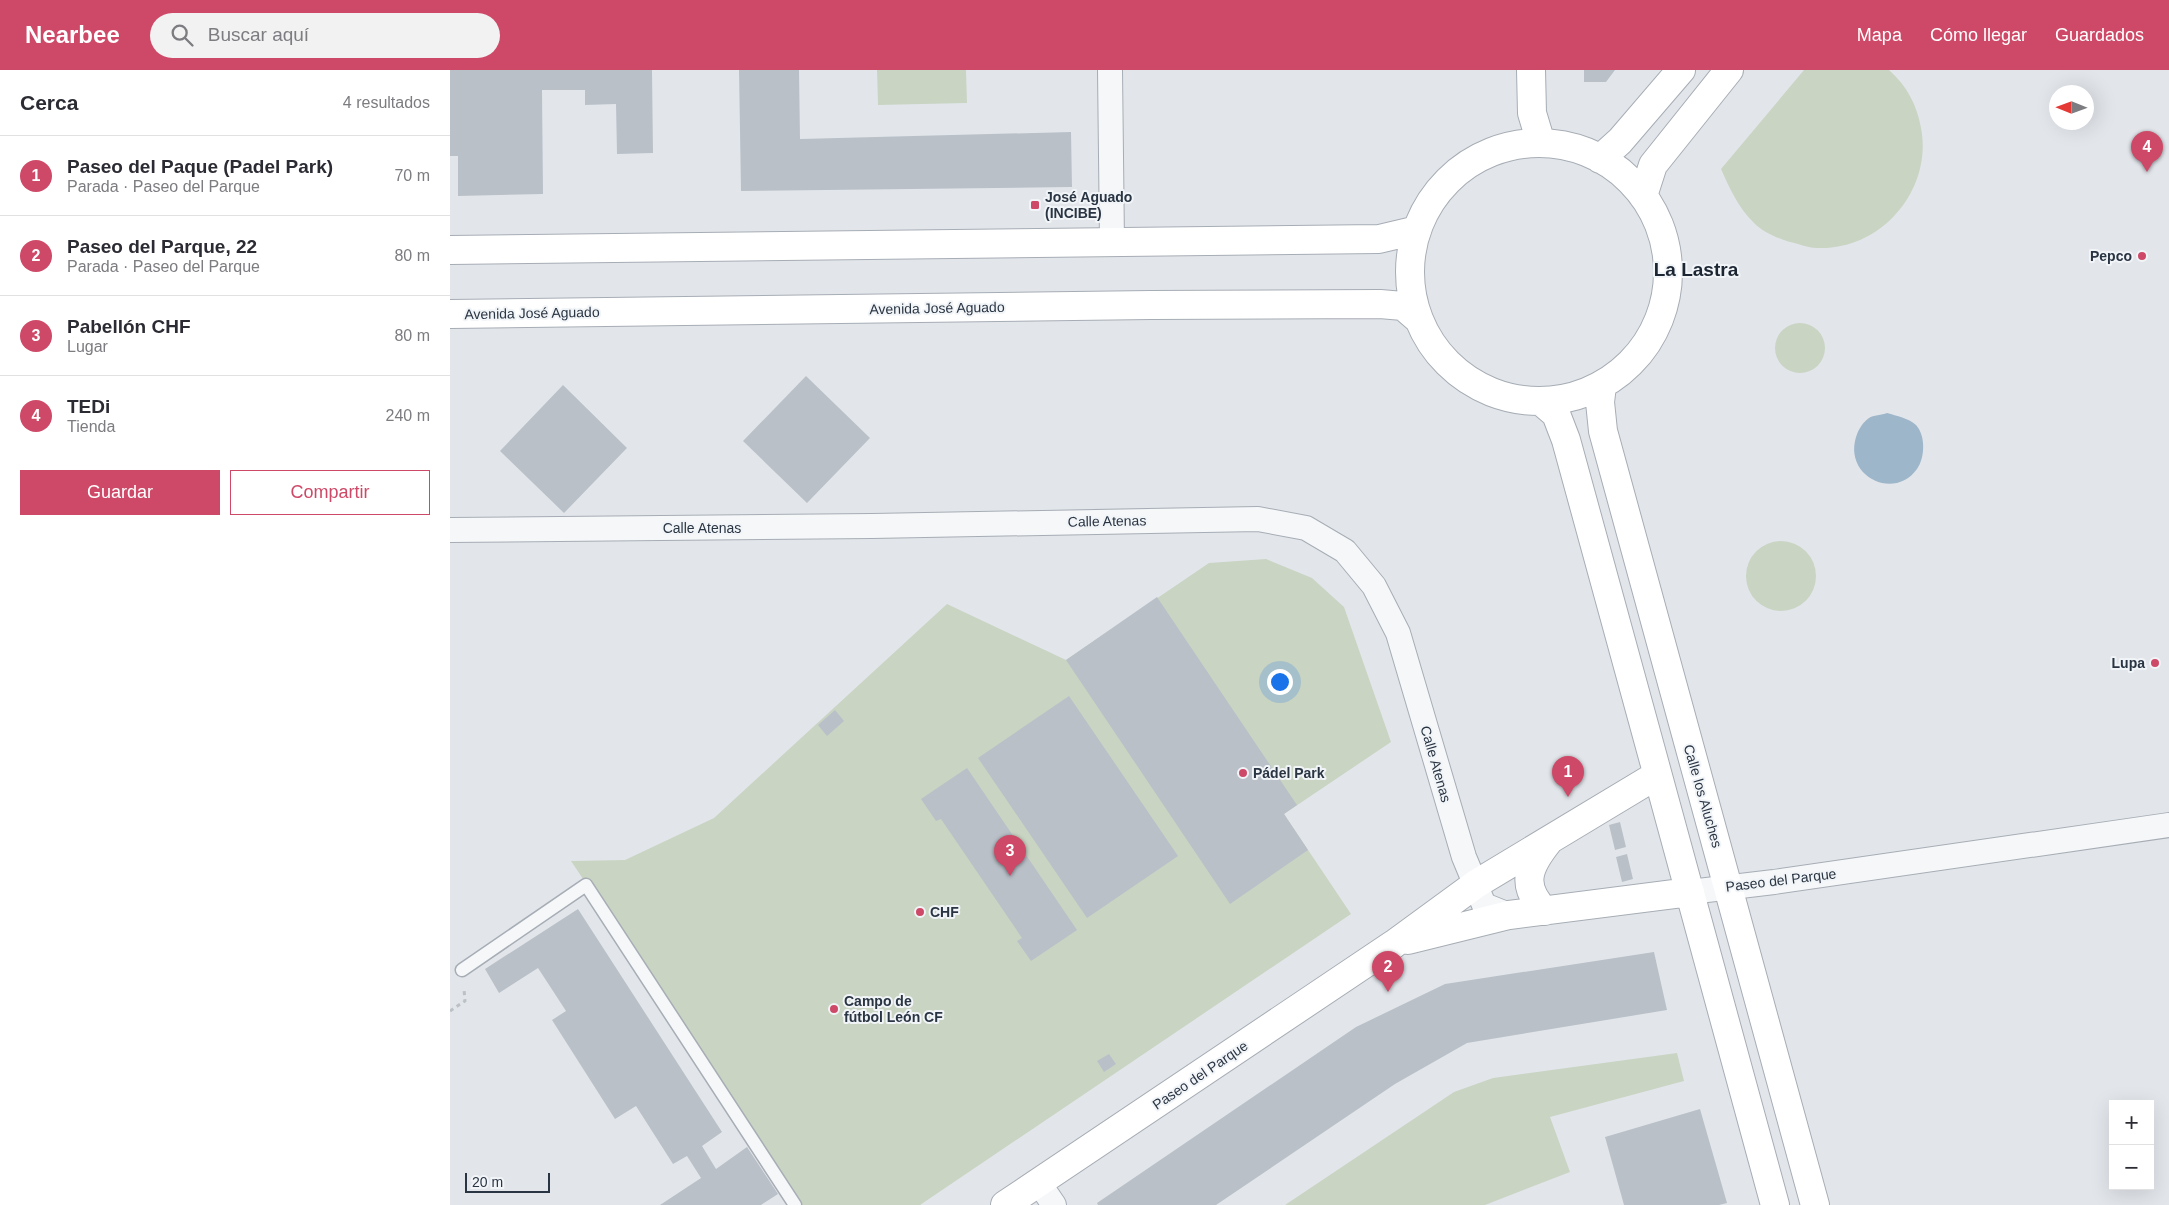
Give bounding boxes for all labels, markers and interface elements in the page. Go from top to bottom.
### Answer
search box [150,13,500,58]
text: Nearbee [25,21,120,48]
icon: search [168,21,196,49]
text: Buscar aquí [208,24,309,45]
text: Mapa [1857,25,1902,45]
text: Cómo llegar [1930,25,2027,45]
text: Guardados [2055,25,2144,45]
north arrow [2049,85,2094,130]
text: Cerca [20,91,78,114]
text: 4 resultados [343,94,430,111]
pin: 4 [2131,131,2163,172]
text: Paseo del Paque (Padel Park) [67,156,333,177]
text: 1 [32,167,40,184]
text: 70 m [394,167,430,184]
text: Parada · Paseo del Parque [67,178,260,195]
place label: José Aguado (INCIBE) [1045,189,1132,221]
marker: José Aguado (INCIBE) [1029,199,1041,211]
text: Paseo del Parque, 22 [67,236,257,257]
text: 2 [32,247,40,264]
text: 80 m [394,247,430,264]
place label: Pepco [2090,248,2132,264]
marker: Pepco [2136,250,2148,262]
text: Parada · Paseo del Parque [67,258,260,275]
district label: La Lastra [1654,259,1739,280]
street label: Avenida José Aguado [869,299,1005,317]
street label: Avenida José Aguado [464,304,600,322]
text: Pabellón CHF [67,316,191,337]
text: 3 [32,327,40,344]
text: 80 m [394,327,430,344]
text: Lugar [67,338,108,355]
text: TEDi [67,396,110,417]
text: 4 [32,407,40,424]
text: 240 m [386,407,430,424]
text: Tienda [67,418,115,435]
button: Guardar [20,470,220,515]
button: Compartir [230,470,430,515]
street label: Calle Atenas [1068,512,1146,530]
street label: Calle Atenas [663,520,741,536]
place label: Lupa [2112,655,2145,671]
marker: Lupa [2149,657,2161,669]
your location [1267,669,1293,695]
street label: Calle Atenas [1417,724,1455,804]
street label: Calle los Aluches [1681,743,1725,849]
pin: 1 [1552,756,1584,797]
place label: Pádel Park [1253,765,1325,781]
marker: Pádel Park [1237,767,1249,779]
pin: 3 [994,835,1026,876]
street label: Paseo del Parque [1725,865,1837,895]
place label: CHF [930,904,959,920]
marker: CHF [914,906,926,918]
pin: 2 [1372,951,1404,992]
place label: Campo de fútbol León CF [844,993,943,1025]
marker: Campo de fútbol León CF [828,1003,840,1015]
street label: Paseo del Parque [1149,1037,1251,1113]
map controls [2109,1100,2154,1190]
button: + [2109,1100,2154,1145]
button: − [2109,1145,2154,1190]
scale bar [465,1170,550,1193]
text: 20 m [472,1174,503,1190]

